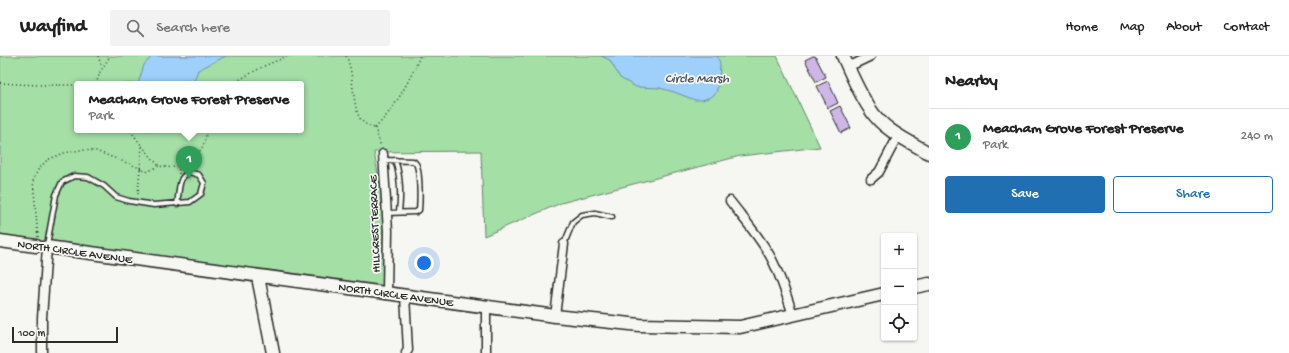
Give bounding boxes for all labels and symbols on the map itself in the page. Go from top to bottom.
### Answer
water label: Circle Marsh [665,72,730,87]
pin: 1 [176,146,202,179]
street label: HILLCREST TERRACE [367,174,385,273]
street label: NORTH CIRCLE AVENUE [16,238,134,268]
your location [414,253,434,273]
street label: NORTH CIRCLE AVENUE [337,281,455,311]
scale bar [12,325,118,344]

